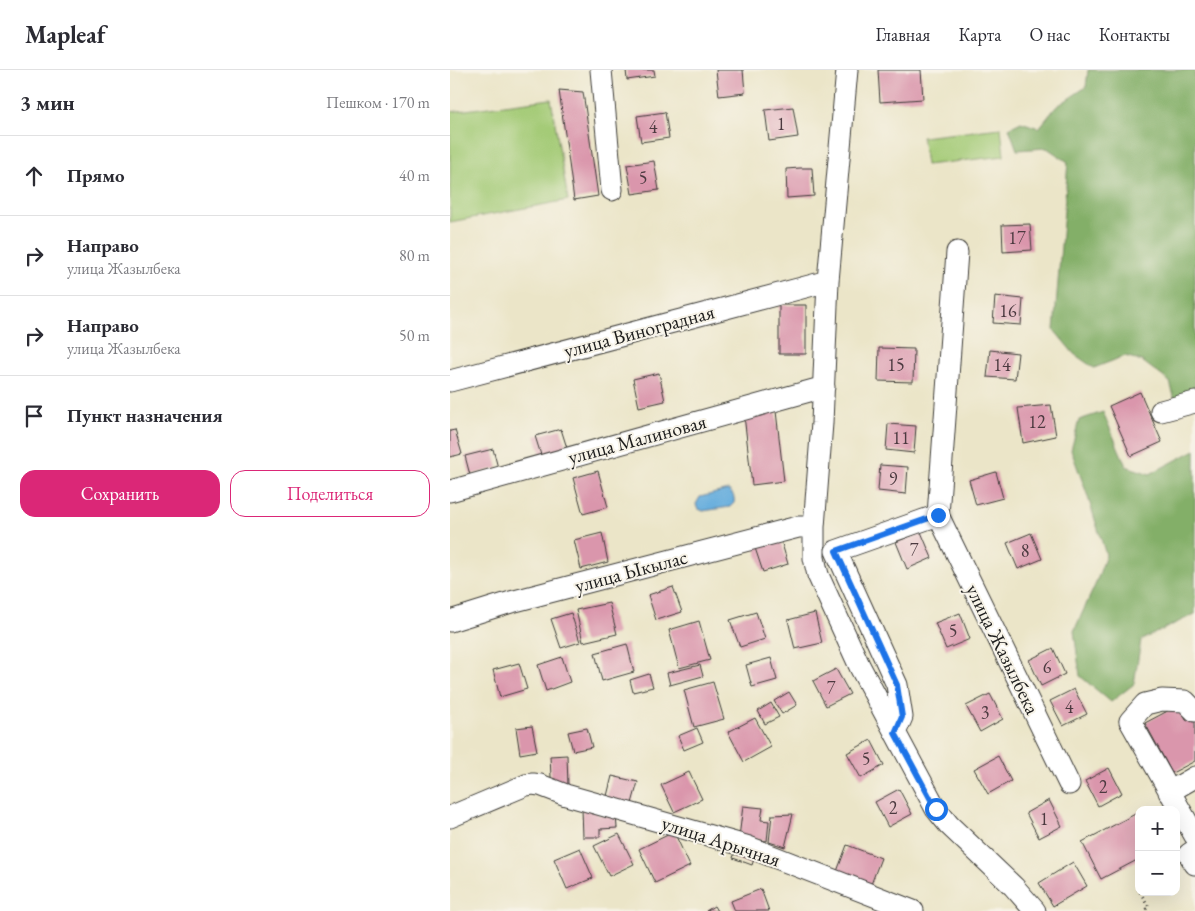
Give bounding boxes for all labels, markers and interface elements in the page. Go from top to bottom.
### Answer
text: Mapleaf [25,19,106,50]
text: Главная [876,23,930,46]
text: Карта [958,23,1001,46]
text: О нас [1029,23,1071,46]
text: Контакты [1099,23,1170,46]
text: 3 мин [20,89,75,116]
text: Пешком · 170 m [326,92,430,113]
house number: 1 [777,112,785,135]
house number: 4 [649,115,658,138]
icon: ahead [20,162,48,190]
text: Прямо [67,163,125,188]
text: 40 m [399,165,430,186]
house number: 5 [639,166,647,189]
house number: 17 [1008,226,1026,249]
text: Направо [67,233,139,258]
icon: right [20,242,48,270]
text: 80 m [399,245,430,266]
text: улица Жазылбека [67,258,181,279]
street label: улица Виноградная [561,298,717,364]
house number: 16 [999,299,1017,322]
text: Направо [67,313,139,338]
icon: right [20,322,48,350]
text: 50 m [399,325,430,346]
text: улица Жазылбека [67,338,181,359]
house number: 15 [887,353,905,376]
house number: 14 [993,353,1011,376]
icon: arrive [20,402,48,430]
text: Пункт назначения [67,403,223,428]
street label: улица Малиновая [565,408,709,470]
house number: 12 [1028,410,1046,433]
house number: 11 [892,426,910,449]
house number: 9 [889,467,898,490]
button: Сохранить [20,470,220,517]
button: Поделиться [230,470,430,517]
route end [927,504,950,527]
house number: 7 [910,538,919,561]
house number: 8 [1021,539,1029,562]
street label: улица Ыкылас [572,543,690,599]
street label: улица Жазылбека [960,579,1046,719]
house number: 5 [949,619,957,642]
house number: 6 [1043,655,1052,678]
house number: 7 [827,676,836,699]
house number: 4 [1065,695,1074,718]
house number: 3 [981,701,989,724]
house number: 5 [862,747,870,770]
house number: 2 [1099,775,1108,798]
house number: 2 [889,796,898,819]
route start [925,798,948,821]
map controls [1135,806,1180,896]
button: + [1135,806,1180,851]
house number: 1 [1040,807,1048,830]
street label: улица Арычная [658,810,784,872]
button: − [1135,851,1180,896]

